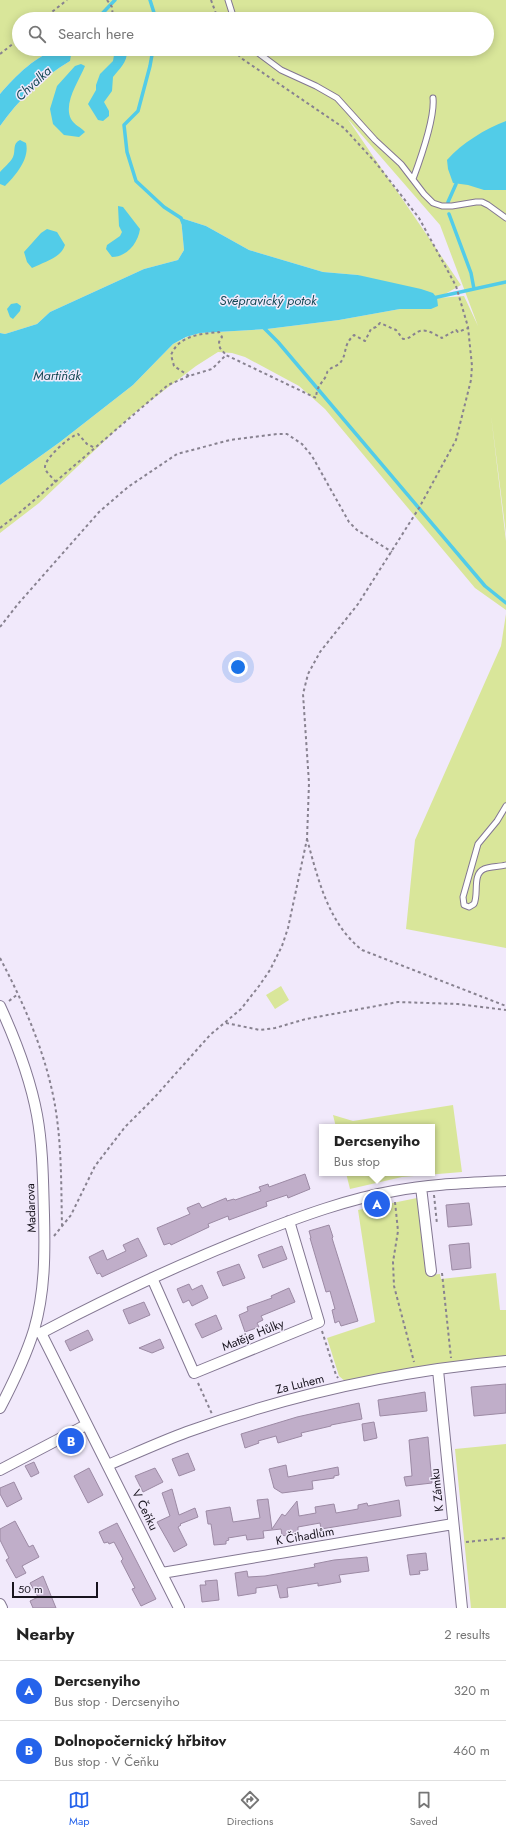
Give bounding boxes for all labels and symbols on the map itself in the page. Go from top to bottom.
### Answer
water label: Chvalka [11,62,56,105]
water label: Svépravický potok [219,291,317,310]
water label: Martiňák [33,366,81,385]
your location [228,657,248,677]
street label: Madarova [21,1183,41,1233]
pin: A [364,1189,390,1219]
street label: Matěje Hůlky [219,1314,287,1356]
street label: Za Luhem [274,1369,326,1399]
pin: B [58,1426,84,1456]
street label: K Zámku [426,1467,448,1513]
street label: V Čeňku [127,1486,163,1534]
street label: K Čihadlům [274,1522,336,1550]
scale bar [12,1580,98,1599]

